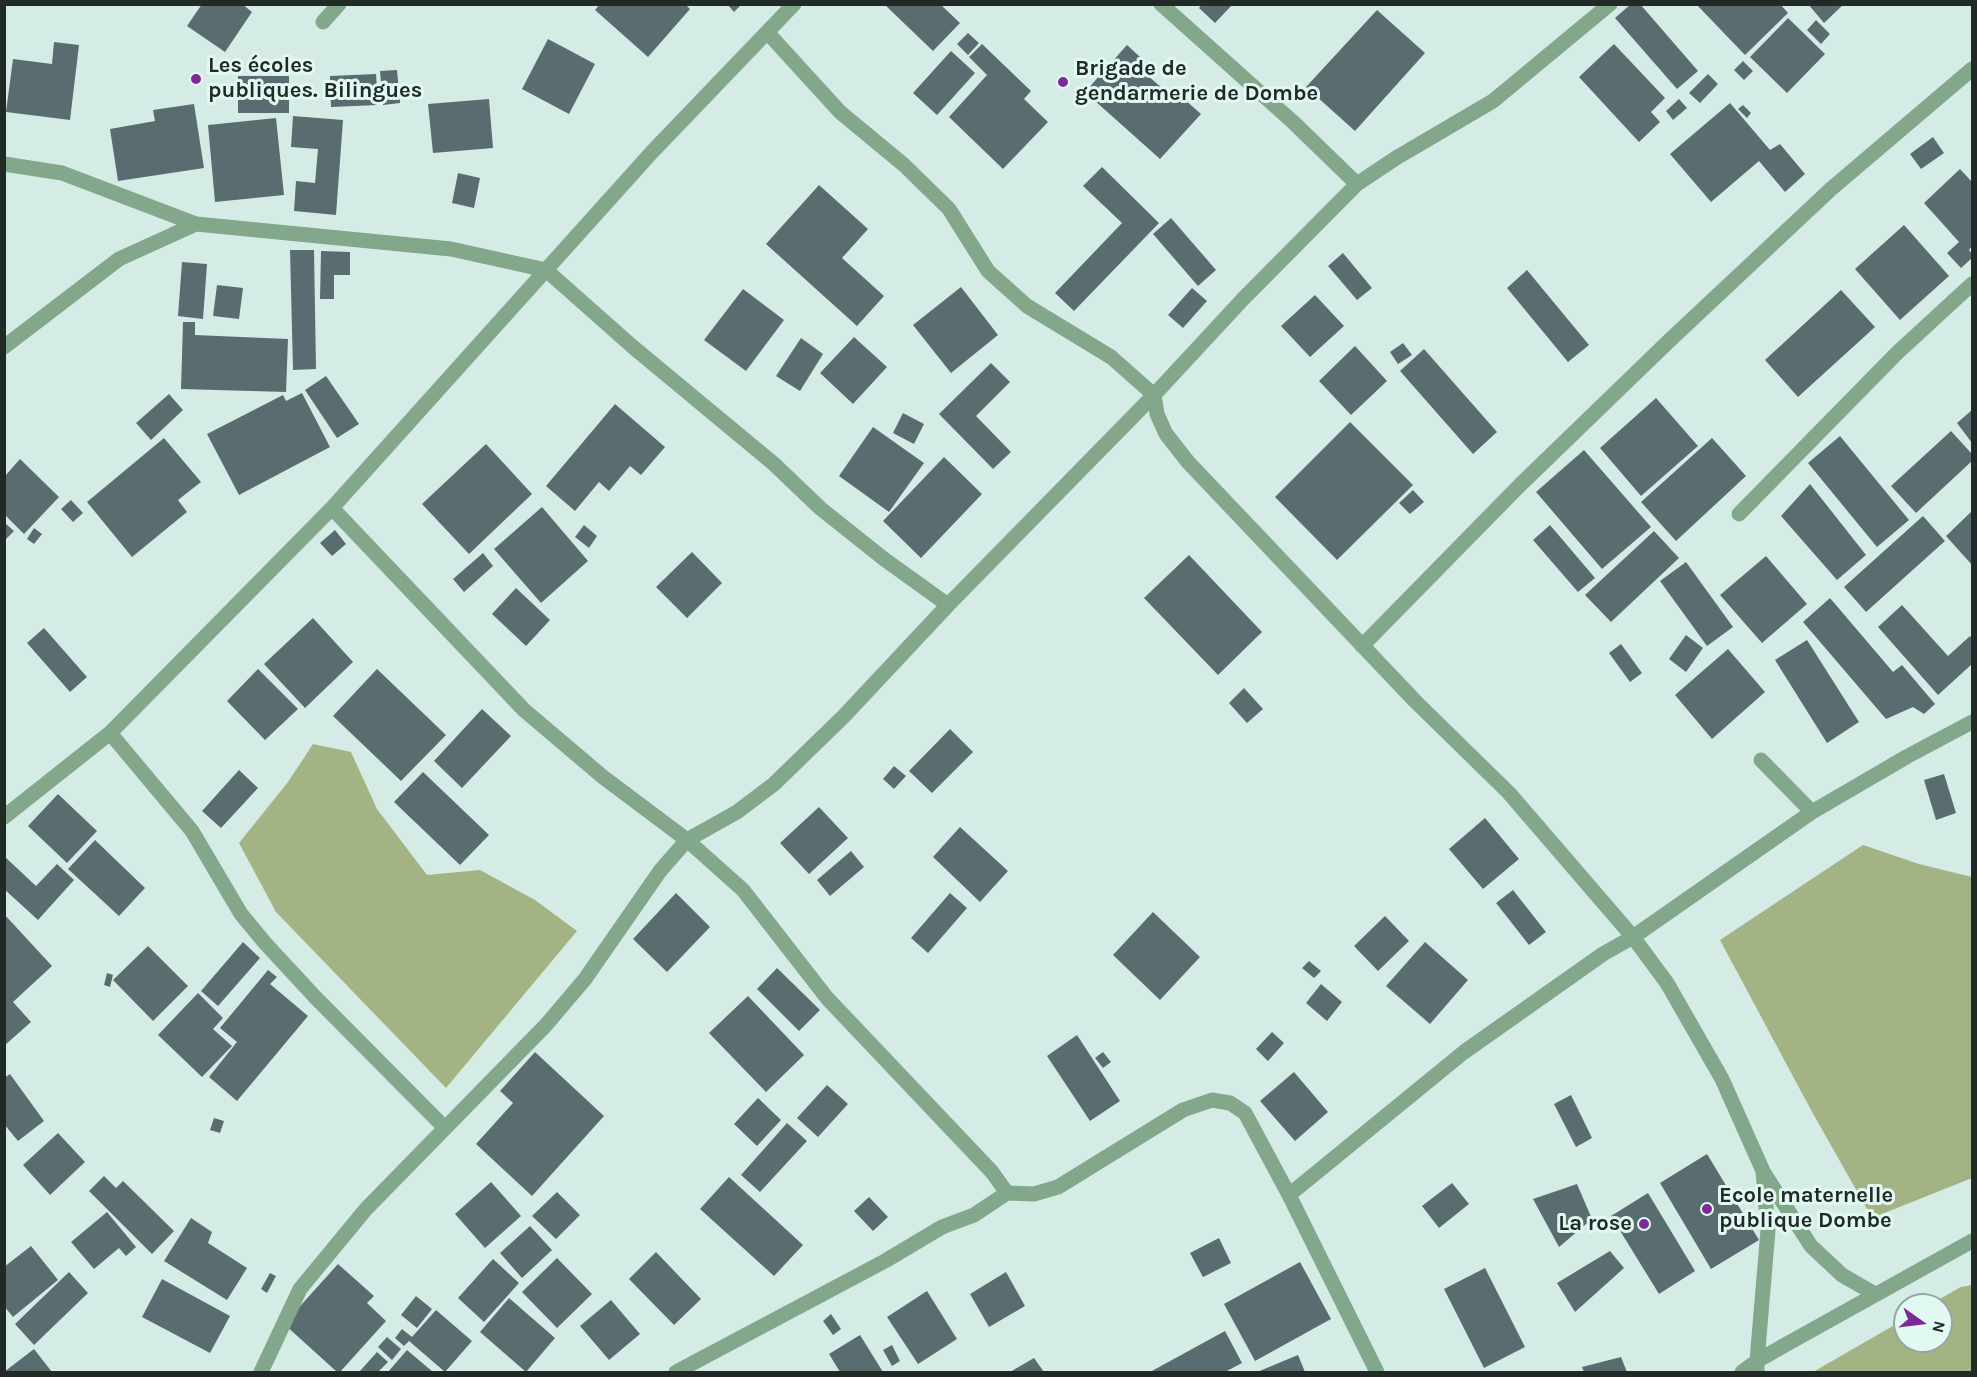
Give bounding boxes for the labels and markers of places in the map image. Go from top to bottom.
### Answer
place label: Les écoles publiques. Bilingues [208,53,422,104]
place label: Brigade de gendarmerie de Dombe [1075,56,1318,107]
marker: Les écoles publiques. Bilingues [189,72,203,86]
marker: Brigade de gendarmerie de Dombe [1056,75,1070,89]
place label: Ecole maternelle publique Dombe [1719,1183,1893,1234]
marker: Ecole maternelle publique Dombe [1700,1202,1714,1216]
place label: La rose [1558,1211,1632,1237]
marker: La rose [1637,1217,1651,1231]

